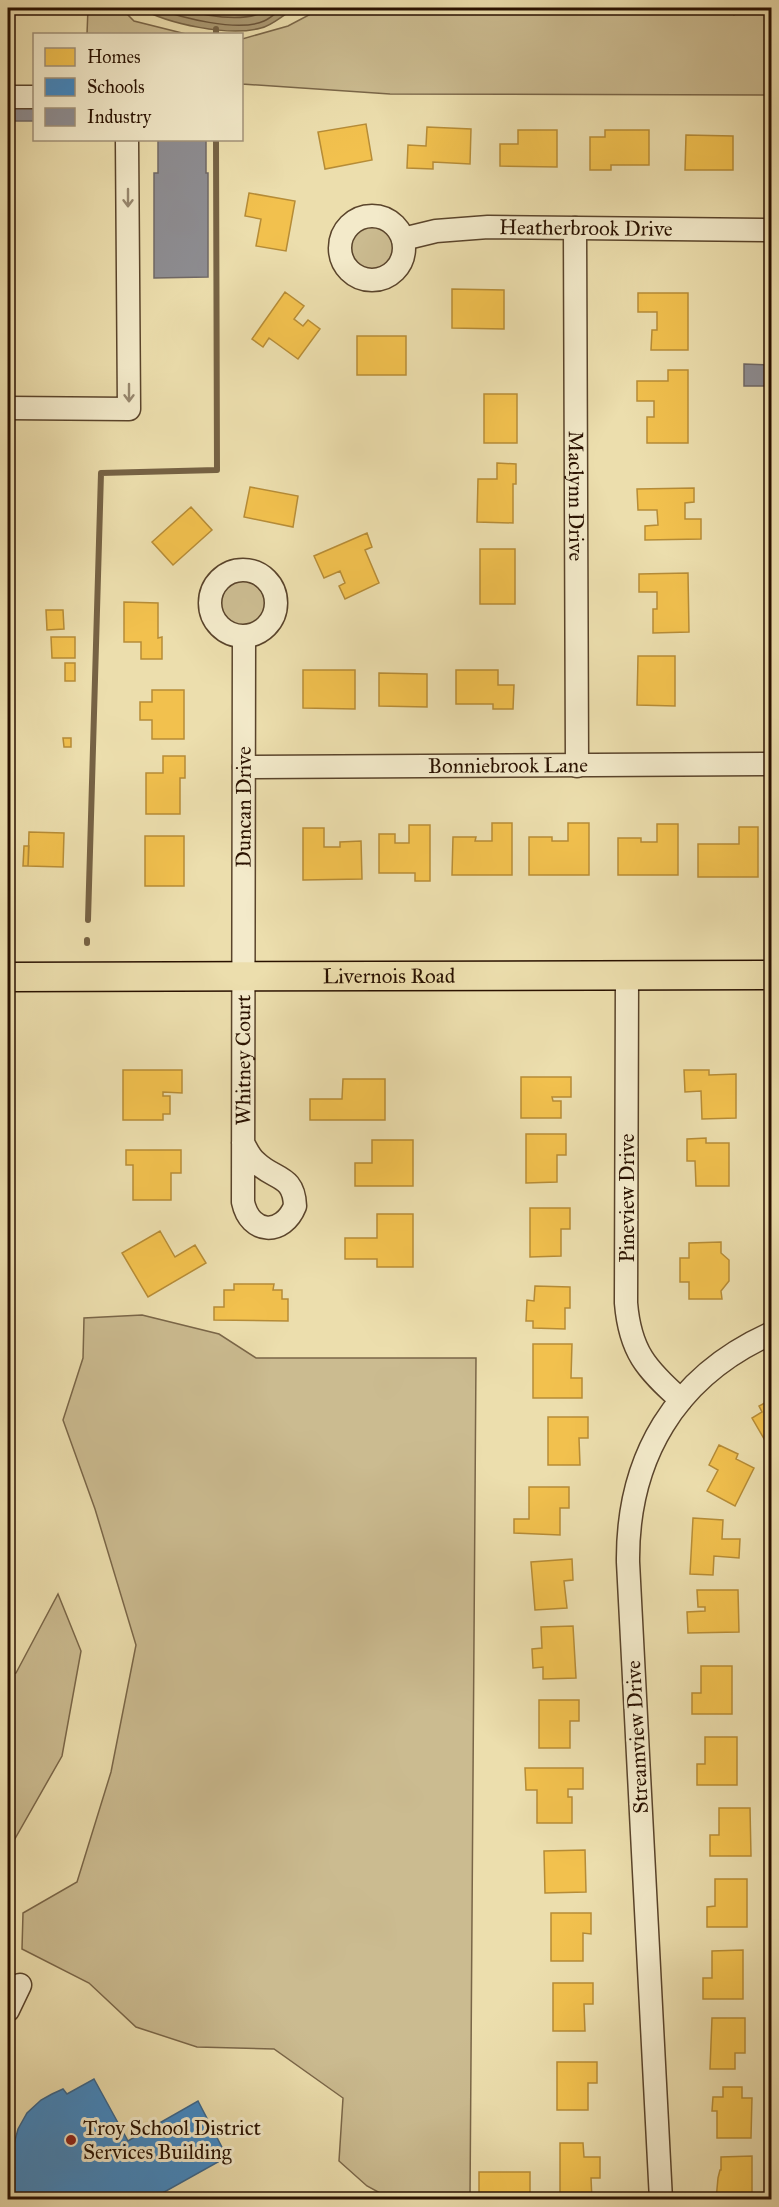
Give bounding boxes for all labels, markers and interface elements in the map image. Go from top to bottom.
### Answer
legend [33,33,243,141]
text: Homes [87,46,141,68]
text: Schools [87,76,145,98]
text: Industry [87,106,152,128]
one-way arrow [122,187,134,207]
street label: Heatherbrook Drive [499,214,673,242]
one-way arrow [123,382,135,402]
street label: Maclynn Drive [563,431,589,562]
street label: Duncan Drive [231,746,257,868]
street label: Bonniebrook Lane [428,752,588,779]
street label: Livernois Road [323,963,456,989]
street label: Whitney Court [230,994,256,1125]
street label: Pineview Drive [614,1133,640,1263]
street label: Streamview Drive [620,1659,654,1814]
place label: Troy School District Services Building [83,2115,262,2165]
marker: Troy School District Services Building [64,2133,78,2147]

